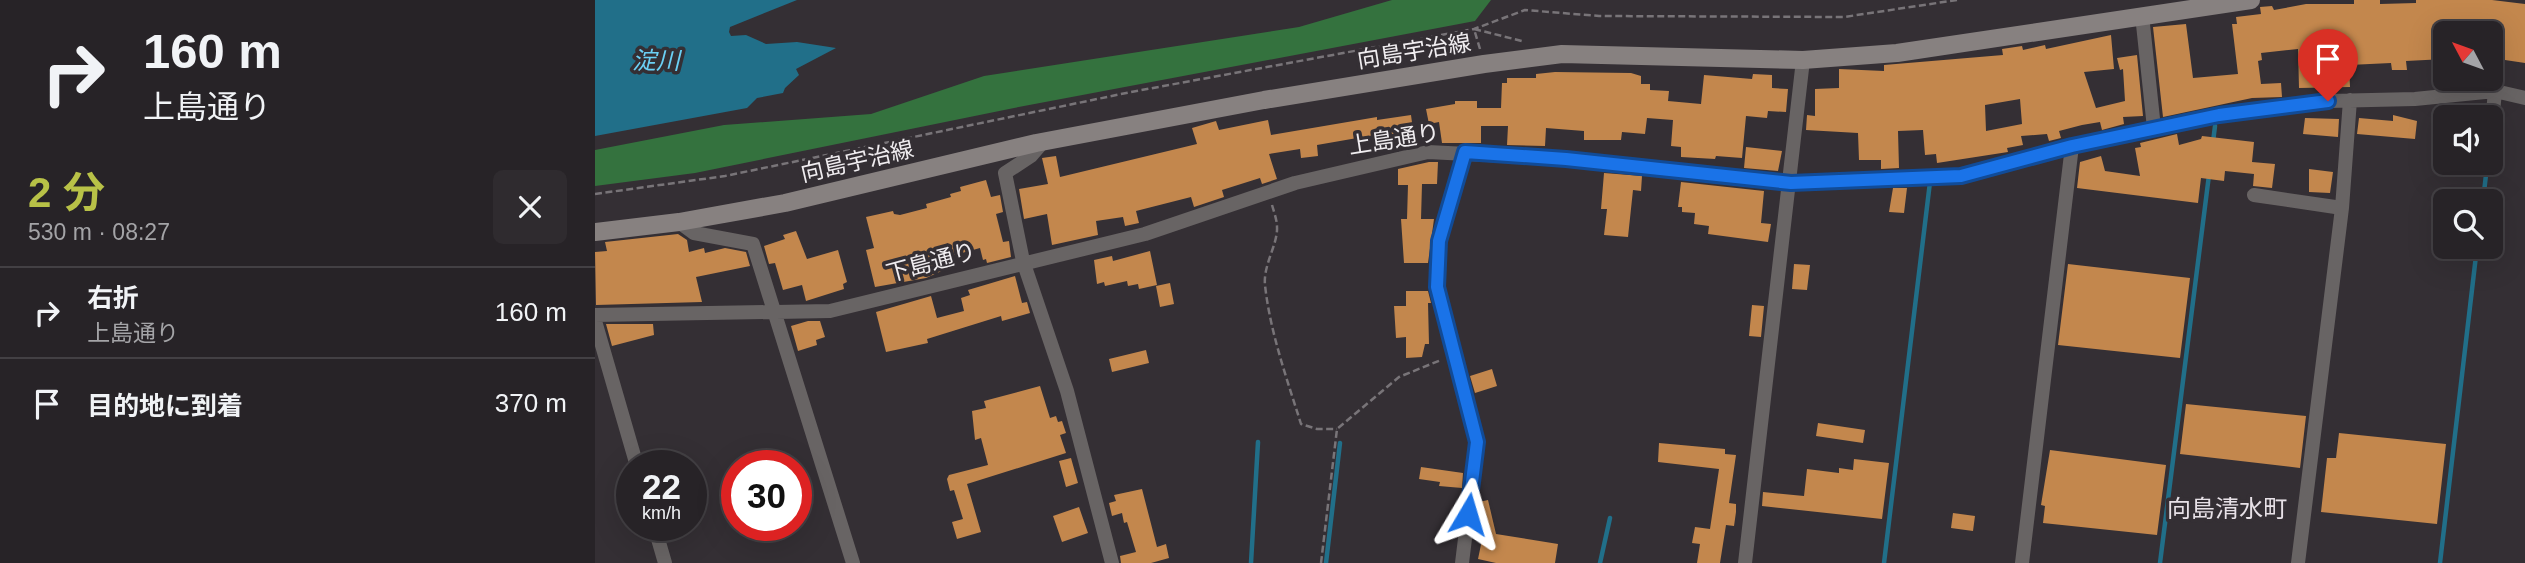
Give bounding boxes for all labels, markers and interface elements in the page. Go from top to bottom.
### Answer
north arrow [2433,21,2503,91]
map controls [2433,21,2503,259]
text: 160 m [143,24,282,78]
icon: right [28,28,119,119]
street label: 向島宇治線 [1355,29,1473,73]
pin [2298,29,2358,101]
icon: arrive [2309,40,2347,78]
water label: 淀川 [632,47,683,74]
text: 上島通り [143,89,271,125]
button: sound [2433,105,2503,175]
street label: 上島通り [1347,119,1441,159]
street label: 向島宇治線 [798,135,916,187]
text: 2 分 [28,169,105,216]
button: close [493,170,567,244]
button: search [2433,189,2503,259]
text: 530 m · 08:27 [28,219,170,245]
street label: 下島通り [883,238,979,286]
text: 右折 [87,283,139,313]
icon: right [28,294,66,332]
text: 160 m [495,297,567,327]
text: 上島通り [87,320,179,346]
icon: arrive [28,385,66,423]
text: 370 m [495,388,567,418]
text: 目的地に到着 [87,391,243,421]
speed limit sign: 30 [721,450,812,541]
text: 22 [642,467,681,506]
position arrow [1431,477,1505,551]
district label: 向島清水町 [2167,495,2287,522]
text: km/h [642,503,681,523]

